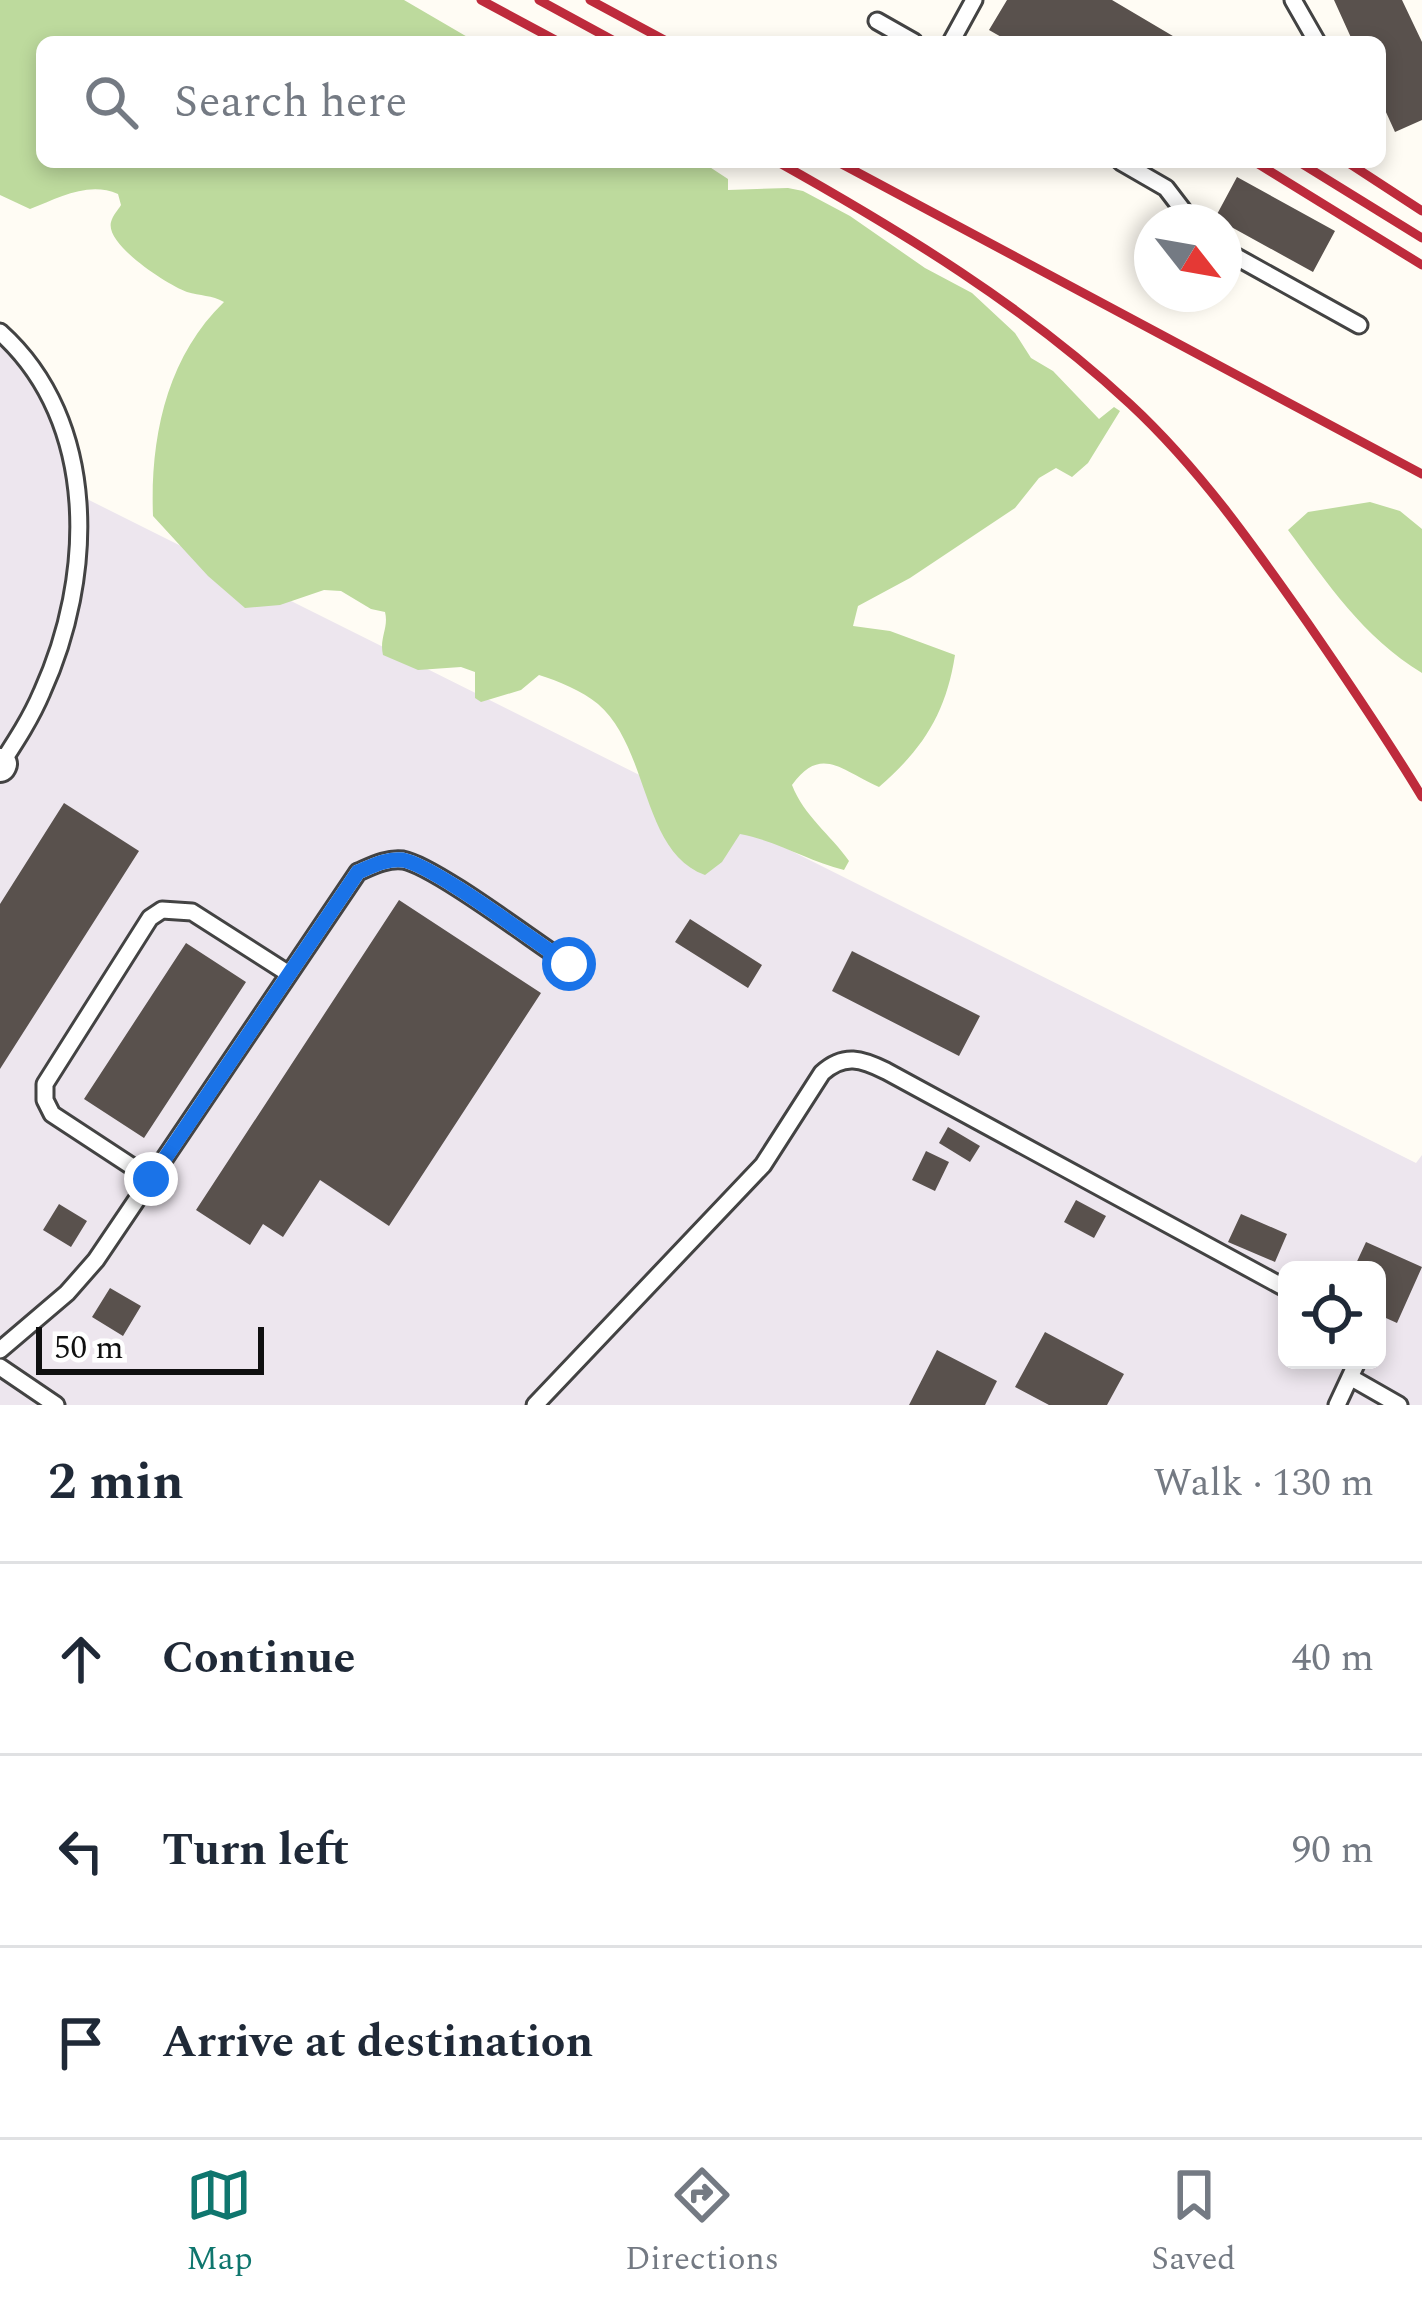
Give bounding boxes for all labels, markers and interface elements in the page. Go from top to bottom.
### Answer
search box [36,36,1386,168]
text: Search here [174,68,407,137]
icon: search [78,69,144,135]
north arrow [1134,204,1242,312]
route start [542,937,596,991]
route end [124,1152,178,1206]
map controls [1278,1261,1386,1369]
button: locate [1278,1261,1386,1369]
scale bar [36,1321,264,1374]
text: 50 m [54,1323,124,1373]
text: 2 min [48,1444,184,1522]
text: Walk · 130 m [1153,1454,1374,1513]
text: Continue [162,1624,355,1693]
icon: ahead [48,1626,114,1692]
text: 40 m [1292,1629,1374,1688]
text: Turn left [162,1816,349,1885]
icon: left [48,1818,114,1884]
text: 90 m [1292,1821,1374,1880]
text: Arrive at destination [162,2008,593,2077]
icon: arrive [48,2010,114,2076]
tab: Map [186,2162,253,2284]
tab: Directions [625,2162,779,2284]
tab: Saved [1151,2162,1236,2284]

